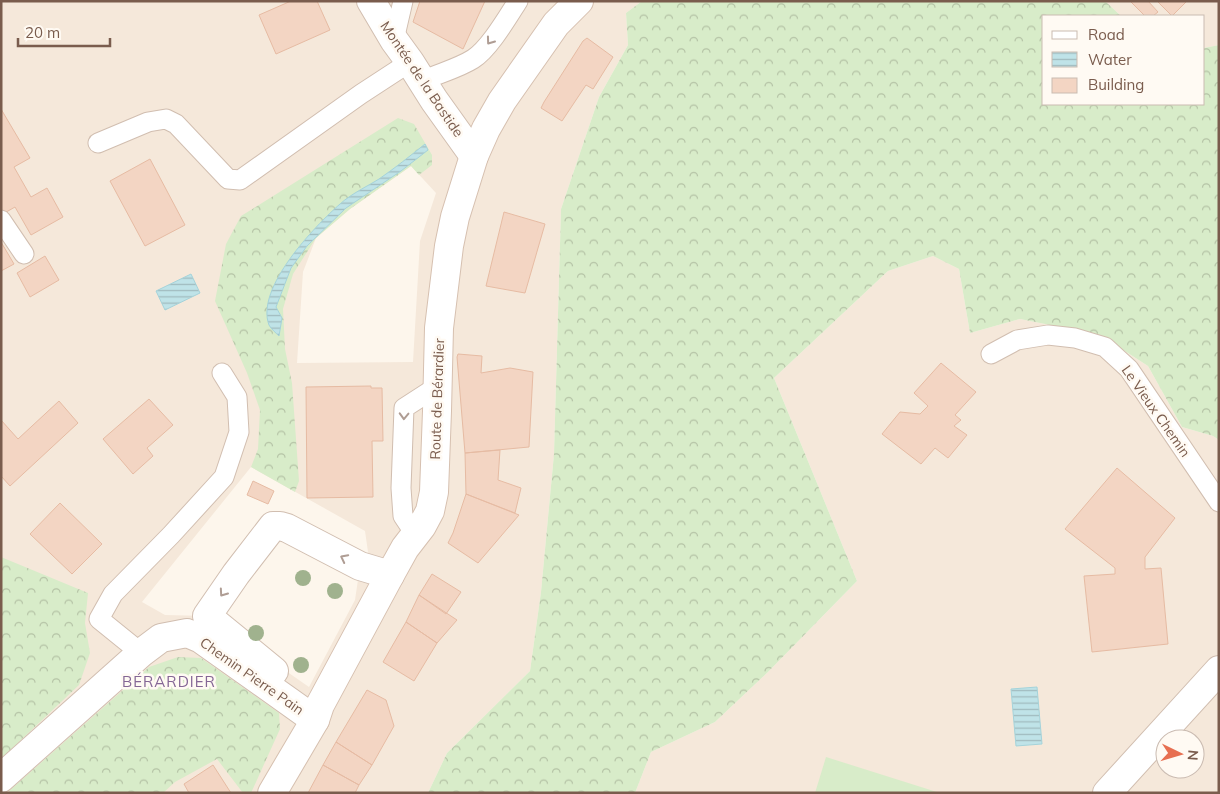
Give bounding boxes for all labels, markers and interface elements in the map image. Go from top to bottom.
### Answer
scale bar [18,15,110,47]
legend [1042,15,1205,105]
street label: Montée de la Bastide [377,18,467,140]
text: 20 m [25,23,60,42]
text: Road [1088,25,1125,44]
one-way arrow [487,35,496,45]
text: Water [1088,50,1132,69]
text: Building [1088,75,1144,94]
street label: Route de Bérardier [426,337,448,460]
street label: Le Vieux Chemin [1118,362,1194,460]
one-way arrow [398,413,409,421]
one-way arrow [340,554,349,564]
one-way arrow [220,587,229,597]
street label: Chemin Pierre Pain [196,633,308,719]
district label: BÉRARDIER [122,672,216,691]
north arrow [1155,729,1205,779]
text: N [1184,749,1202,761]

